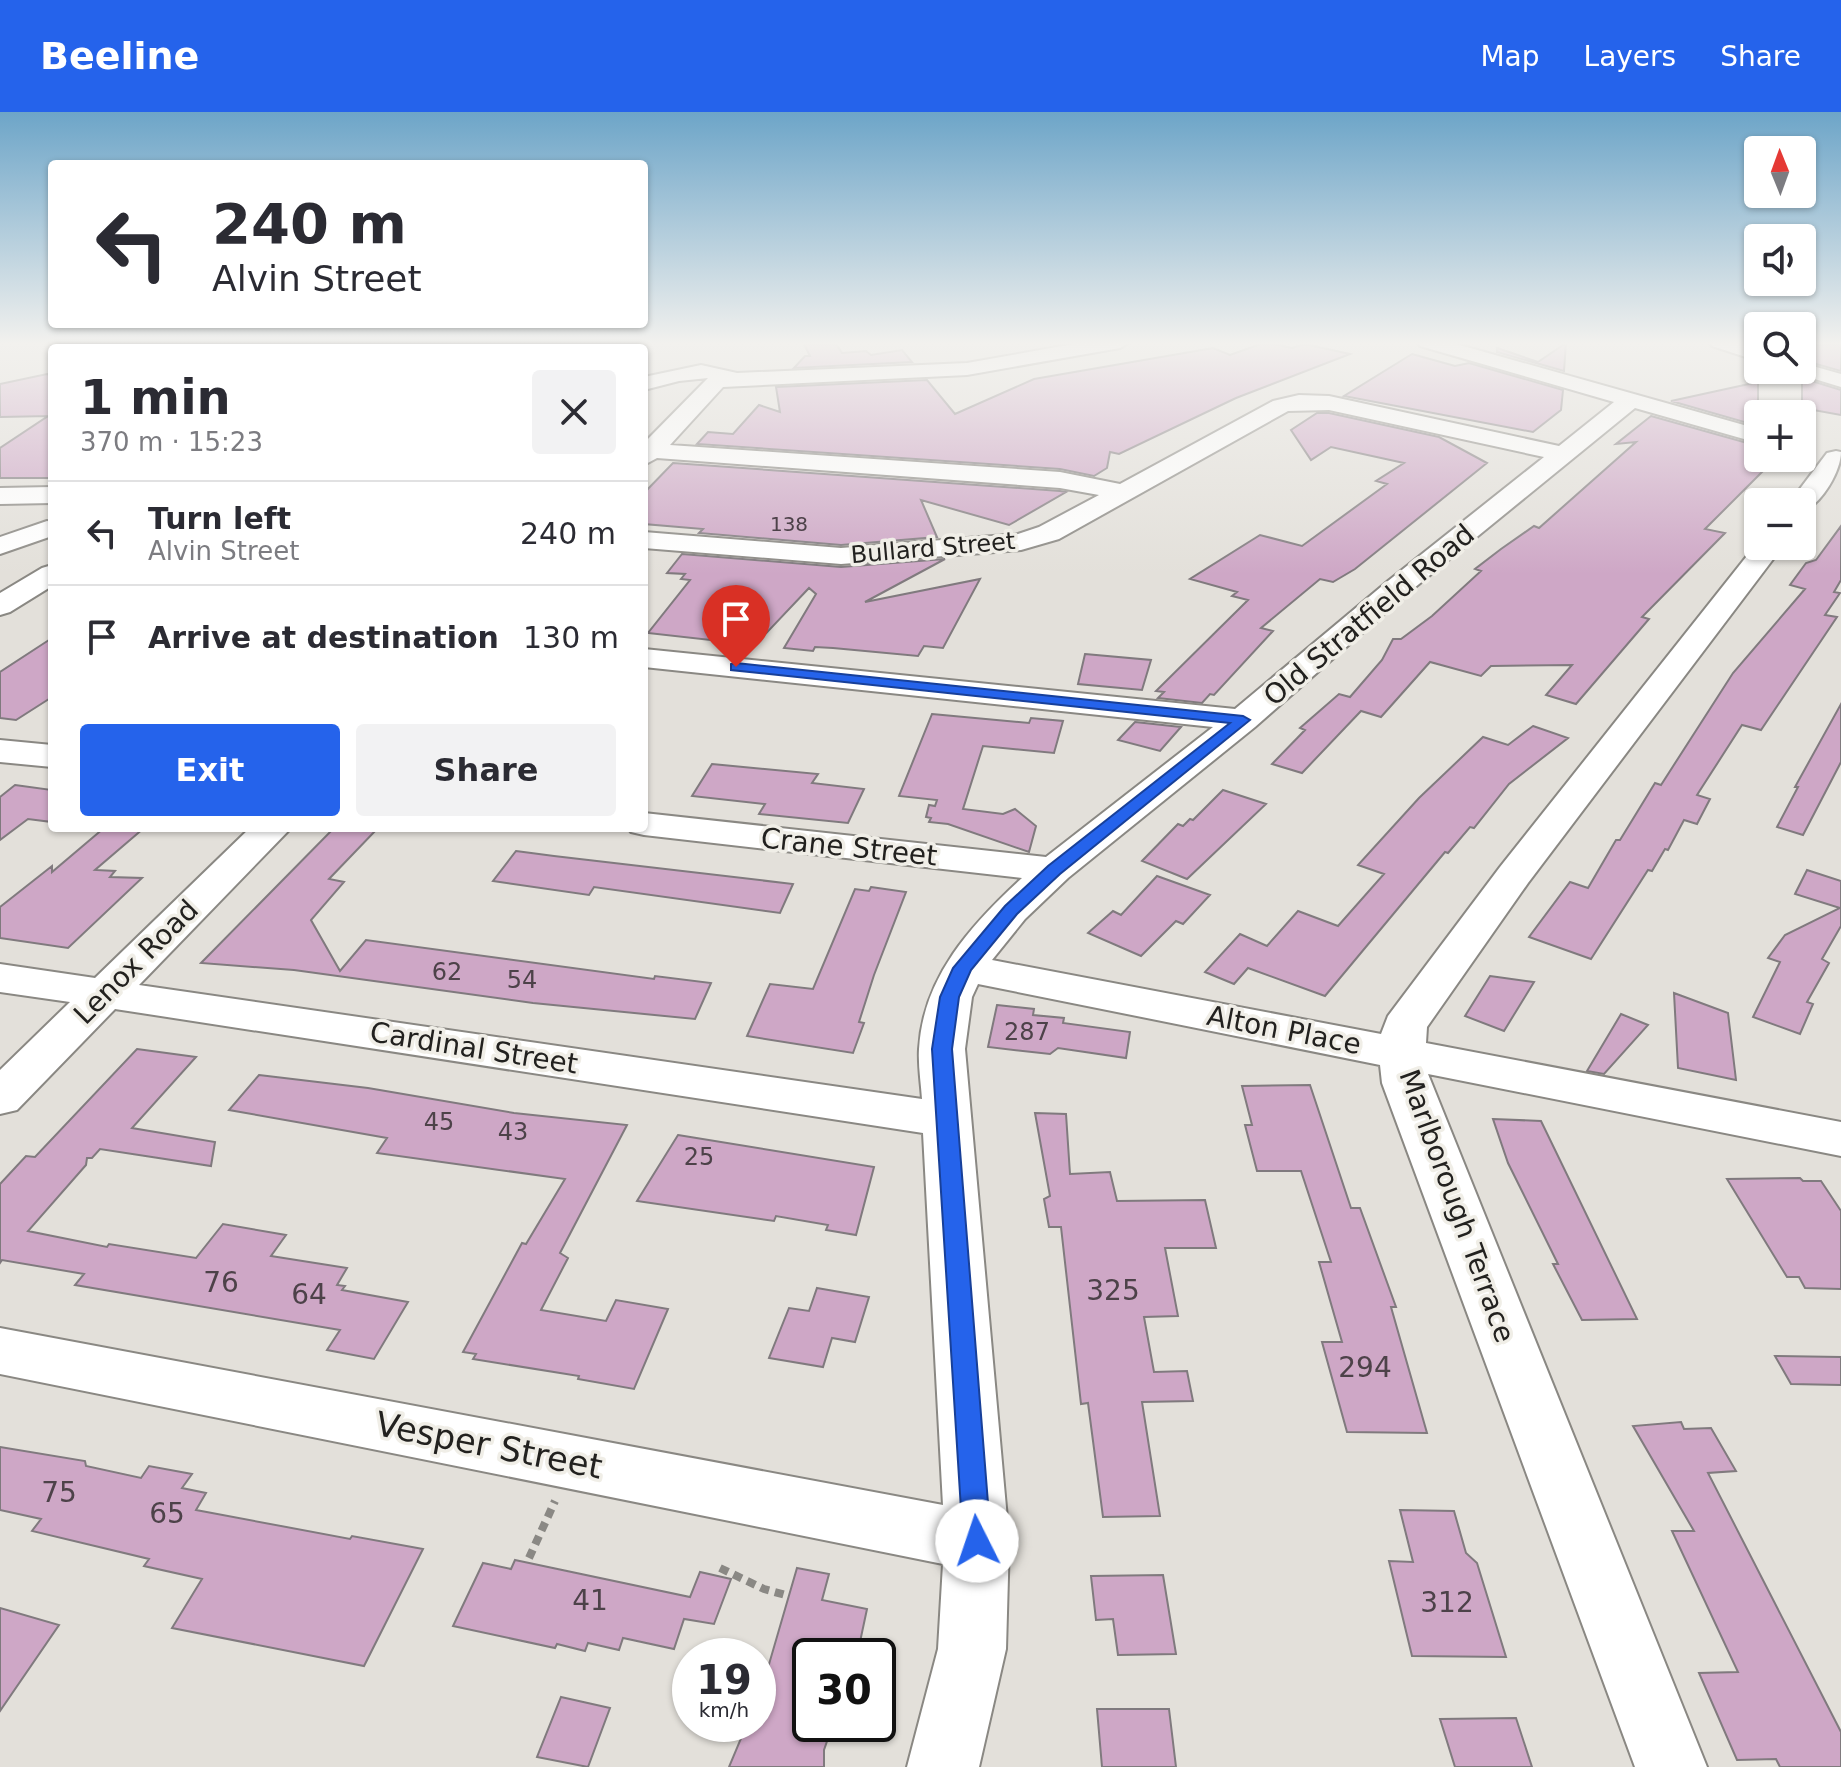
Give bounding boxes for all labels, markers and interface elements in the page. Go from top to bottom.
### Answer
text: Beeline [40,34,199,78]
text: Map [1480,40,1540,73]
text: Layers [1584,40,1676,73]
text: Share [1720,40,1801,73]
north arrow [1744,136,1816,208]
map controls [1744,136,1816,560]
text: 240 m [212,191,407,256]
icon: left [80,192,184,296]
button: sound [1744,224,1816,296]
text: Alvin Street [212,258,422,299]
button: search [1744,312,1816,384]
text: 1 min [80,369,231,425]
button: close [532,370,616,454]
button: + [1744,400,1816,472]
text: 370 m · 15:23 [80,427,263,457]
button: − [1744,488,1816,560]
text: Turn left [148,501,291,536]
icon: left [80,511,124,555]
house number: 138 [770,512,808,536]
text: 240 m [520,516,616,551]
street label: Old Stratfield Road [1257,517,1481,713]
street label: Bullard Street [850,527,1016,569]
text: Alvin Street [148,536,299,566]
pin [702,585,770,667]
icon: arrive [714,597,758,641]
icon: arrive [80,615,124,659]
text: Arrive at destination [148,620,499,655]
text: 130 m [523,620,619,655]
button: Exit [80,724,340,816]
button: Share [356,724,616,816]
street label: Crane Street [759,821,939,873]
street label: Lenox Road [67,893,205,1031]
house number: 62 [432,958,462,986]
house number: 54 [507,966,537,994]
street label: Alton Place [1204,999,1364,1061]
street label: Cardinal Street [368,1015,580,1081]
house number: 287 [1004,1018,1050,1046]
street label: Marlborough Terrace [1392,1065,1522,1347]
house number: 45 [424,1108,454,1136]
house number: 43 [498,1118,528,1146]
house number: 25 [684,1143,714,1171]
house number: 76 [203,1266,239,1299]
house number: 325 [1086,1274,1140,1307]
house number: 64 [291,1278,327,1311]
house number: 294 [1338,1351,1392,1384]
street label: Vesper Street [372,1403,606,1487]
house number: 75 [41,1476,77,1509]
house number: 65 [149,1497,185,1530]
position arrow [935,1499,1019,1583]
house number: 41 [572,1584,608,1617]
house number: 312 [1420,1586,1474,1619]
speed limit sign: 30 [792,1638,896,1742]
text: 19 [696,1657,752,1703]
text: km/h [699,1698,749,1722]

